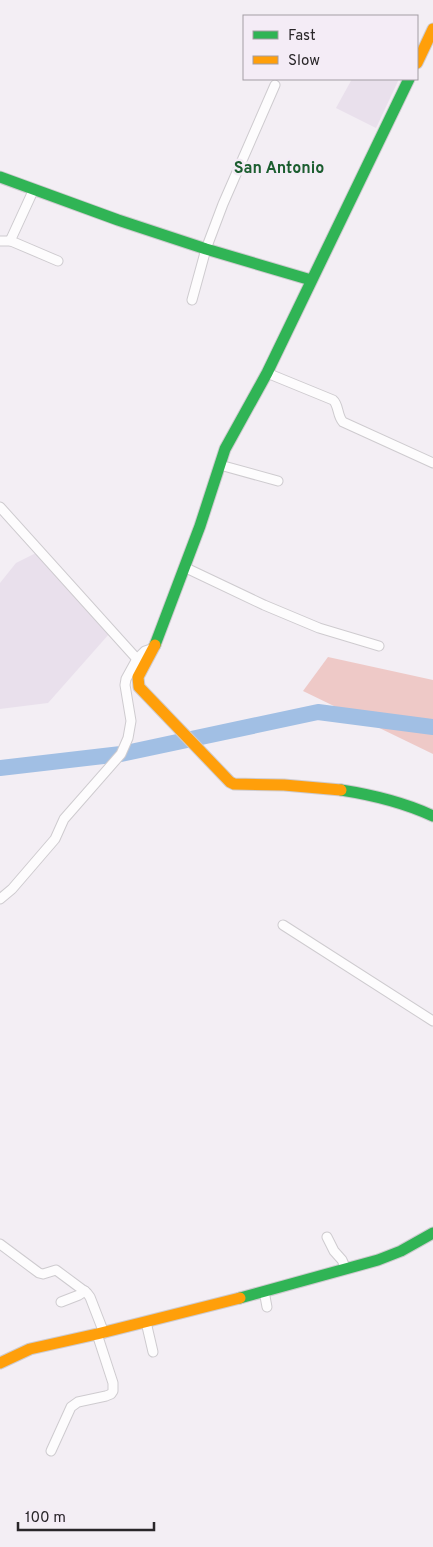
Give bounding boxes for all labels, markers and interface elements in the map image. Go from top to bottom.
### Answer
legend [243,15,418,80]
text: Fast [288,27,316,46]
text: Slow [288,52,320,71]
district label: San Antonio [234,159,324,179]
scale bar [18,1500,154,1532]
text: 100 m [25,1509,66,1528]

